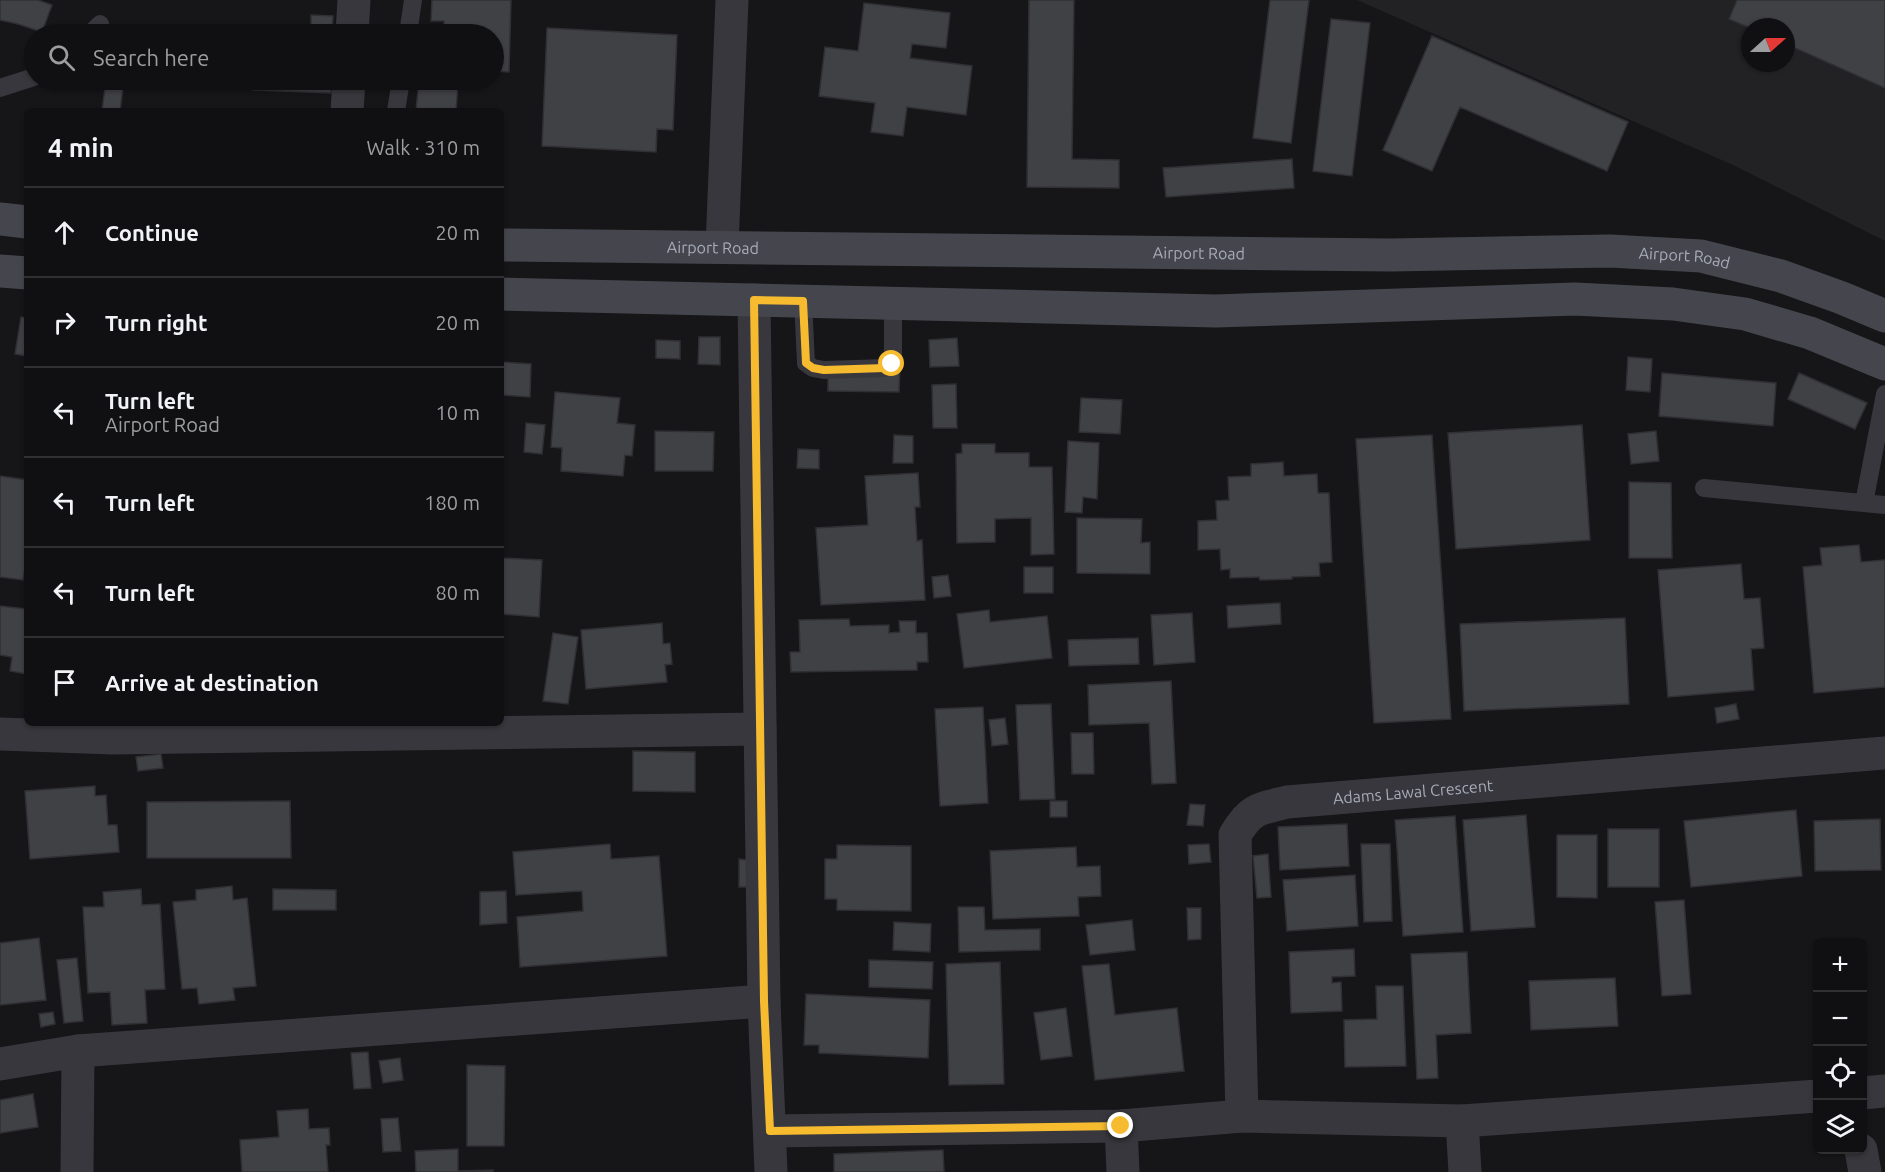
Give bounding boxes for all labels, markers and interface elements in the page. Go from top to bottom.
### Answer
north arrow [1741,18,1795,72]
search box [24,24,504,90]
icon: search [45,41,78,74]
text: Search here [93,45,209,70]
text: 4 min [48,133,114,162]
text: Walk · 310 m [367,136,480,159]
icon: ahead [48,216,81,249]
text: Continue [105,220,199,245]
text: 20 m [436,221,480,244]
street label: Airport Road [667,238,759,257]
street label: Airport Road [1153,243,1245,262]
street label: Airport Road [1638,244,1732,272]
icon: right [48,306,81,339]
text: Turn right [105,310,207,335]
text: 20 m [436,311,480,334]
route start [878,350,904,376]
text: Turn left [105,388,195,413]
icon: left [48,396,81,429]
text: 10 m [436,401,480,424]
text: Airport Road [105,413,220,436]
icon: left [48,486,81,519]
text: Turn left [105,490,195,515]
text: 180 m [424,491,480,514]
icon: left [48,576,81,609]
text: Turn left [105,580,195,605]
text: 80 m [436,581,480,604]
icon: arrive [48,666,81,699]
text: Arrive at destination [105,670,319,695]
street label: Adams Lawal Crescent [1332,776,1495,807]
map controls [1813,938,1867,1154]
button: + [1813,938,1867,992]
button: − [1813,992,1867,1046]
button: locate [1813,1046,1867,1100]
button: layers [1813,1100,1867,1154]
route end [1107,1112,1133,1138]

